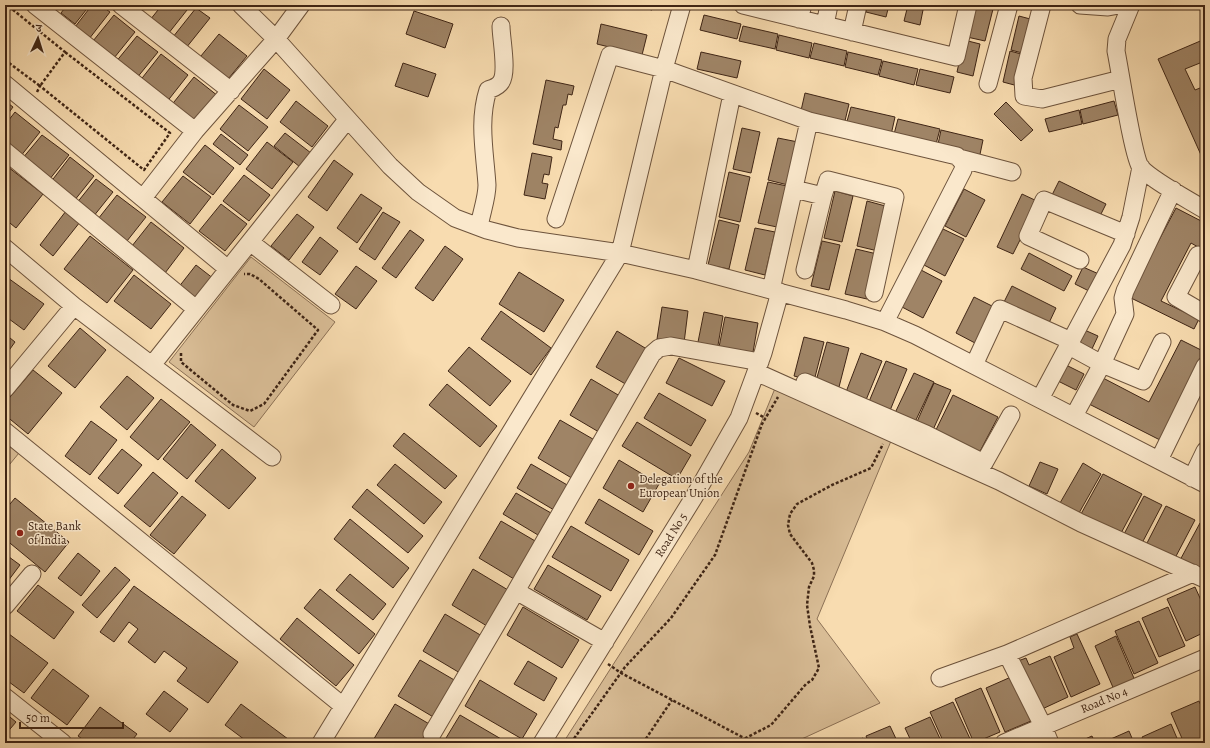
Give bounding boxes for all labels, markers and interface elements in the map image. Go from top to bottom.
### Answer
north arrow [18,18,58,58]
text: उ [34,21,43,36]
place label: Delegation of the European Union [639,471,723,501]
marker: Delegation of the European Union [626,481,636,491]
street label: Road No 5 [651,510,691,560]
place label: State Bank of India [28,518,81,548]
marker: State Bank of India [15,528,25,538]
street label: Road No 4 [1078,683,1130,717]
scale bar [20,704,123,730]
text: 50 m [26,710,50,726]

